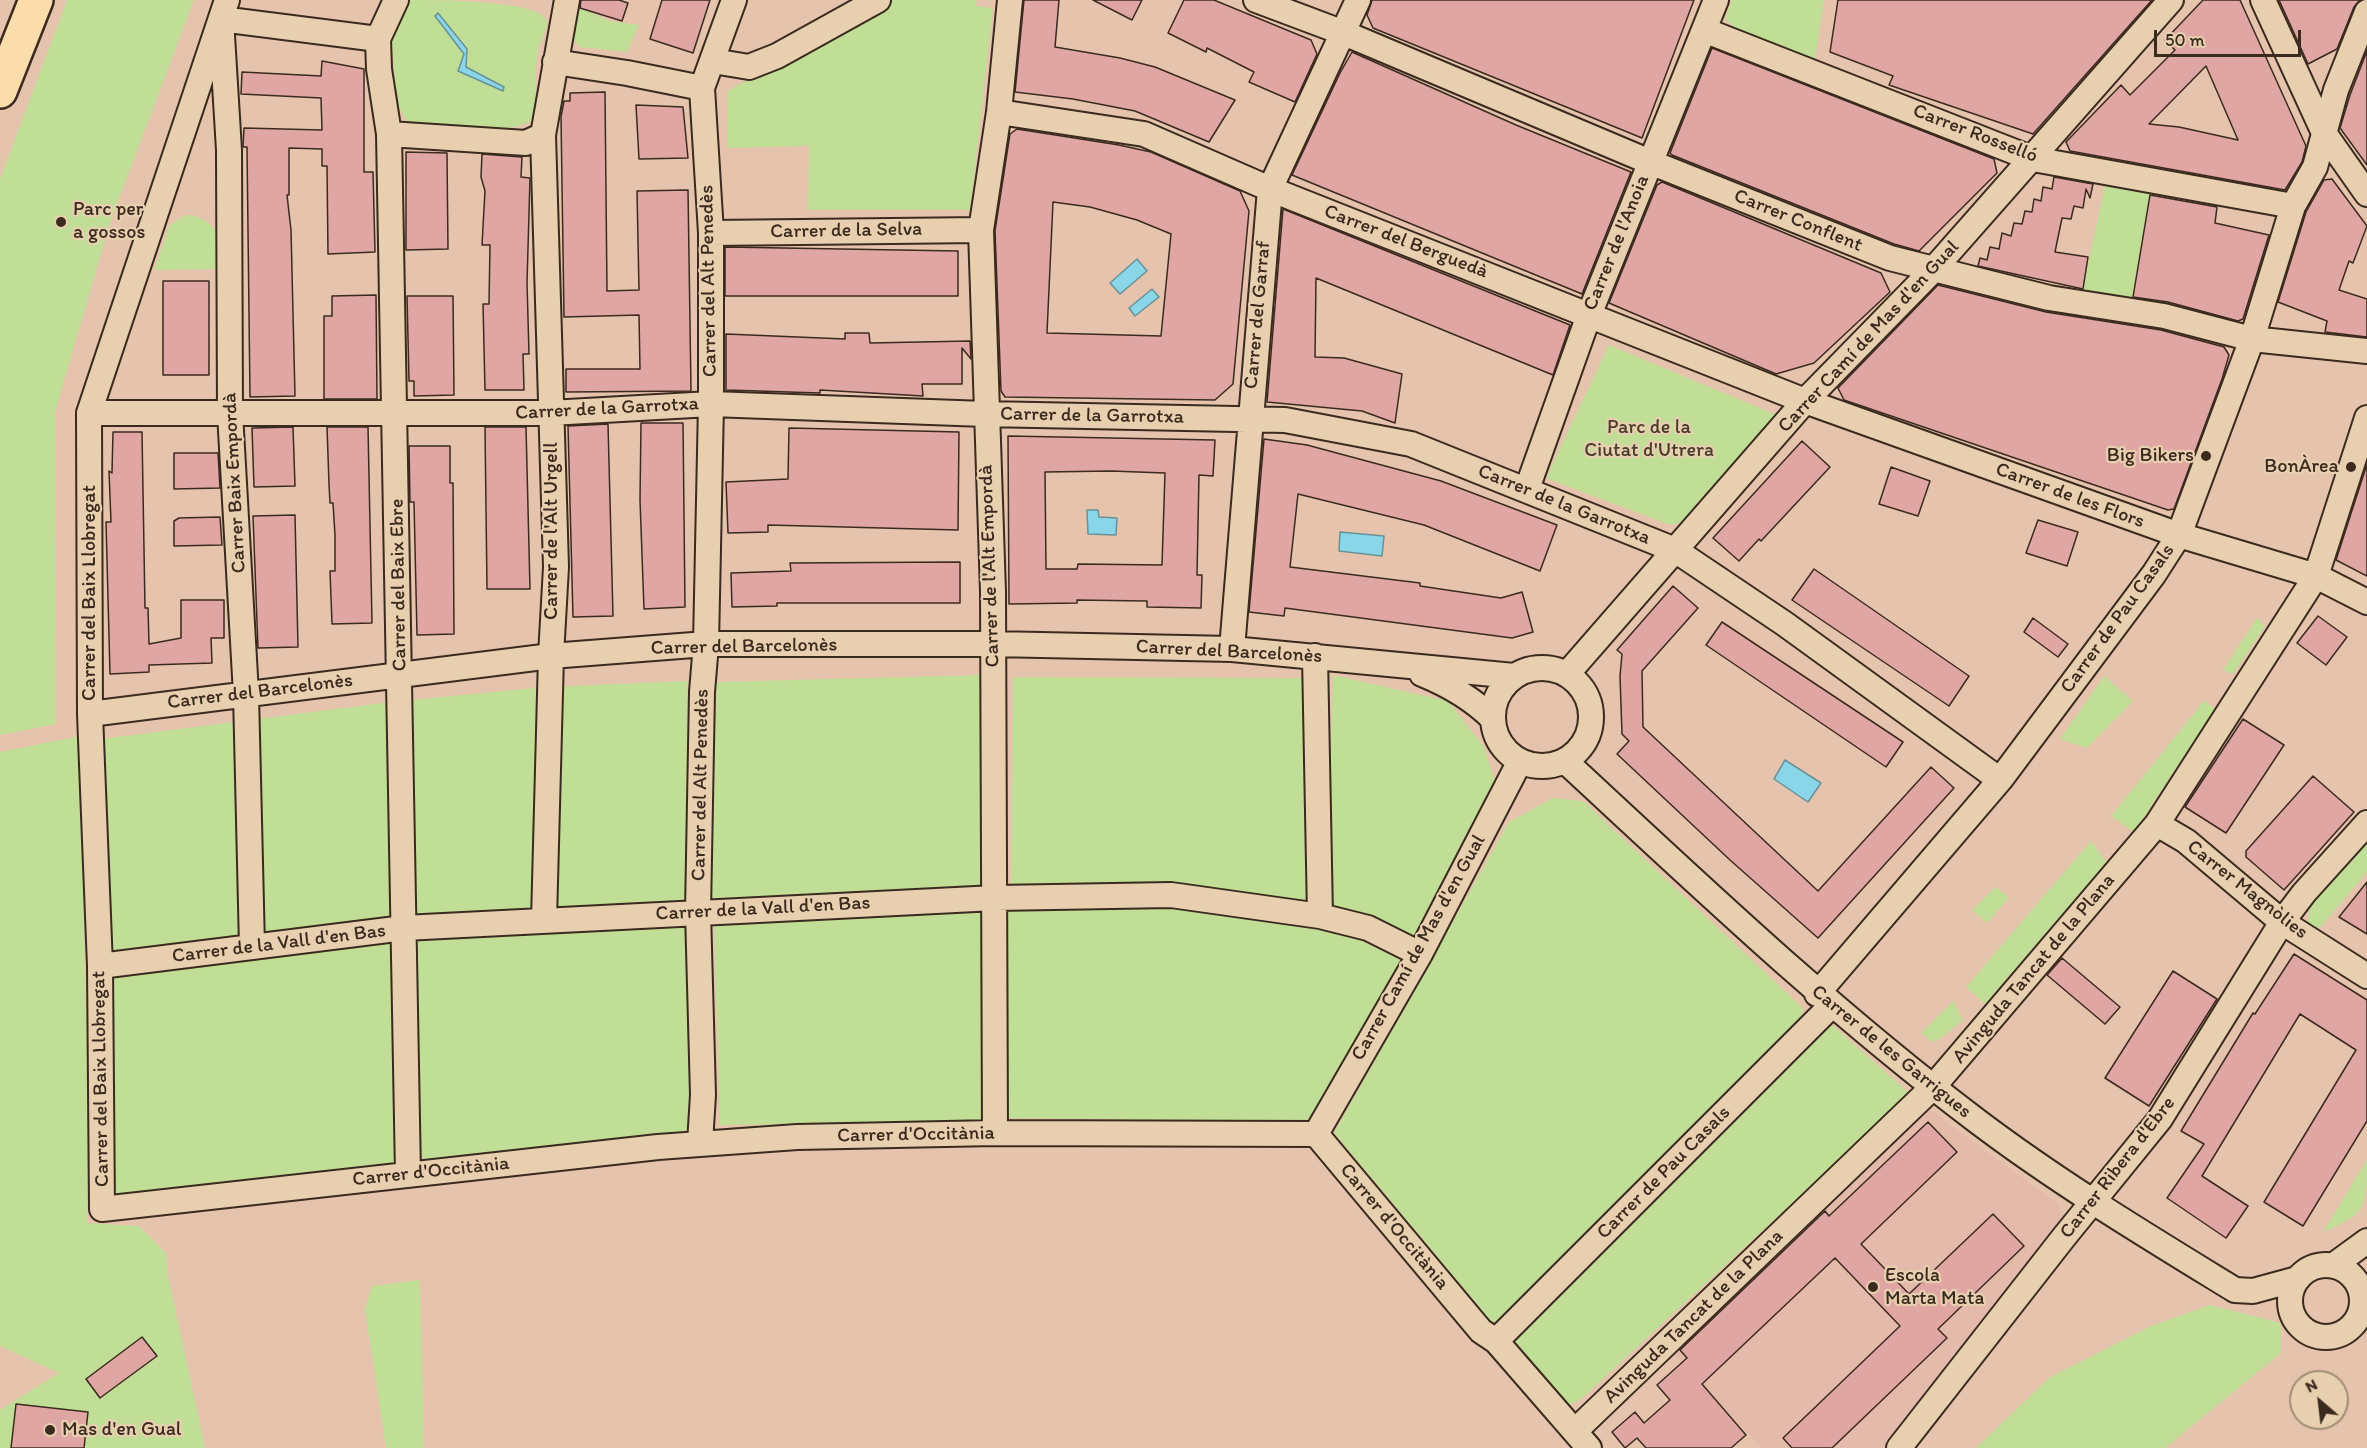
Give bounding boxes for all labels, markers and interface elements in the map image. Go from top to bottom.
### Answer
scale bar [2157,18,2304,56]
text: 50 m [2165,29,2205,51]
street label: Carrer Rosselló [1909,99,2041,169]
street label: Carrer de l'Anoia [1579,172,1655,314]
street label: Carrer Conflent [1730,184,1866,258]
street label: Carrer del Alt Penedès [695,185,723,377]
place label: Parc per a gossos [73,198,145,245]
street label: Carrer del Berguedà [1321,200,1491,284]
marker: Parc per a gossos [54,215,68,229]
street label: Carrer de la Selva [770,218,922,244]
street label: Carrer Camí de Mas d'en Gual [1773,236,1965,438]
street label: Carrer del Garraf [1240,240,1276,390]
street label: Carrer Baix Empordà [218,392,252,574]
street label: Carrer de la Garrotxa [515,392,699,426]
street label: Carrer de la Garrotxa [1000,402,1184,430]
park label: Parc de la Ciutat d'Utrera [1584,416,1714,463]
street label: Carrer de l'Alt Urgell [540,442,564,620]
place label: Big Bikers [2107,444,2194,468]
marker: Big Bikers [2199,449,2213,463]
place label: BonÀrea [2264,455,2339,479]
street label: Carrer de les Flors [1992,458,2148,534]
street label: Carrer de la Garrotxa [1474,459,1654,551]
marker: BonÀrea [2344,460,2358,474]
street label: Carrer de l'Alt Empordà [974,464,1006,668]
street label: Carrer del Baix Llobregat [78,485,102,701]
street label: Carrer del Baix Ebre [385,498,413,672]
street label: Carrer de Pau Casals [2056,540,2180,698]
street label: Carrer del Barcelonès [650,633,838,661]
street label: Carrer del Barcelonès [1135,635,1323,669]
street label: Carrer del Barcelonès [166,669,354,715]
street label: Carrer del Alt Penedès [687,689,715,881]
street label: Carrer Camí de Mas d'en Gual [1347,831,1491,1065]
street label: Carrer Magnòlies [2182,835,2312,945]
street label: Avinguda Tancat de la Plana [1948,869,2120,1069]
street label: Carrer de la Vall d'en Bas [655,891,871,927]
street label: Carrer de la Vall d'en Bas [171,919,387,969]
street label: Carrer del Baix Llobregat [87,971,115,1187]
street label: Carrer de les Garrigues [1806,980,1976,1124]
street label: Carrer Ribera d'Ebre [2055,1092,2181,1244]
street label: Carrer de Pau Casals [1592,1101,1736,1245]
street label: Carrer d'Occitània [837,1122,995,1148]
street label: Carrer d'Occitània [351,1152,511,1192]
street label: Carrer d'Occitània [1334,1159,1454,1295]
street label: Avinguda Tancat de la Plana [1599,1225,1789,1409]
place label: Escola Marta Mata [1885,1264,1984,1311]
marker: Escola Marta Mata [1866,1280,1880,1294]
north arrow [2289,1370,2349,1430]
text: N [2302,1375,2320,1396]
place label: Mas d'en Gual [62,1418,181,1442]
marker: Mas d'en Gual [43,1423,57,1437]

